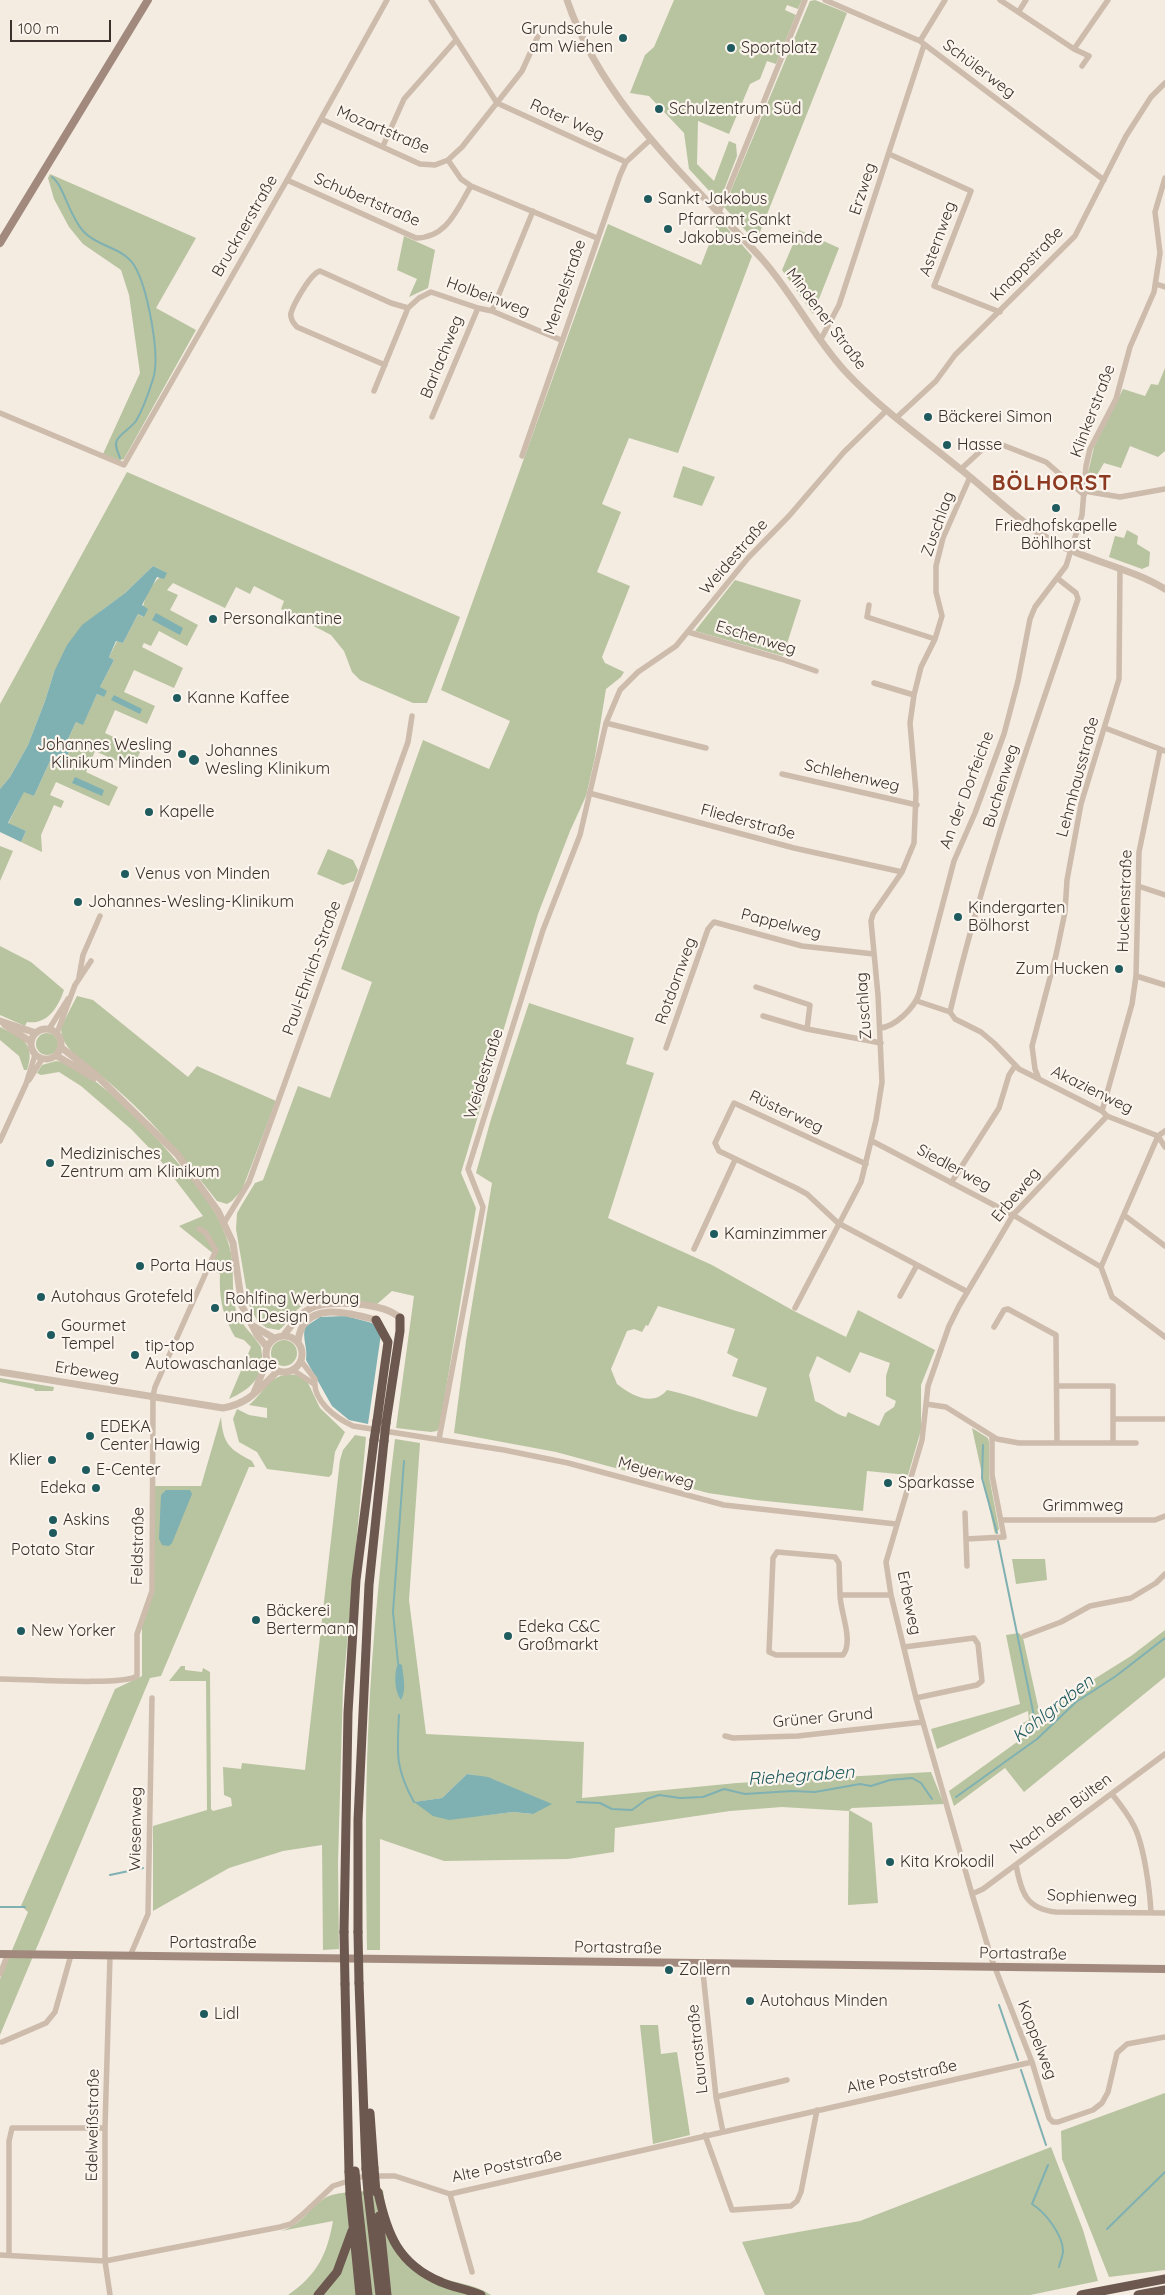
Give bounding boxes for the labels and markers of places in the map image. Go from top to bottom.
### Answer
place label: Grundschule am Wiehen [521,19,613,57]
marker: Grundschule am Wiehen [617,32,629,44]
place label: Sportplatz [741,38,817,58]
marker: Sportplatz [725,42,737,54]
place label: Schulzentrum Süd [669,99,801,119]
marker: Schulzentrum Süd [653,103,665,115]
place label: Sankt Jakobus [658,189,767,209]
marker: Sankt Jakobus [642,193,654,205]
place label: Pfarramt Sankt Jakobus-Gemeinde [678,210,822,248]
marker: Pfarramt Sankt Jakobus-Gemeinde [662,223,674,235]
place label: Bäckerei Simon [938,407,1052,427]
marker: Bäckerei Simon [922,411,934,423]
place label: Hasse [957,435,1002,455]
marker: Hasse [941,439,953,451]
marker: Friedhofskapelle Böhlhorst [1050,502,1062,514]
place label: Friedhofskapelle Böhlhorst [995,516,1117,554]
place label: Personalkantine [223,609,342,629]
marker: Personalkantine [207,613,219,625]
place label: Kanne Kaffee [187,688,289,708]
marker: Kanne Kaffee [171,692,183,704]
place label: Johannes Wesling Klinikum Minden [37,735,172,773]
place label: Johannes Wesling Klinikum [205,741,330,779]
marker: Johannes Wesling Klinikum Minden [176,748,188,760]
marker: Johannes Wesling Klinikum [187,753,201,767]
place label: Kapelle [159,802,214,822]
marker: Kapelle [143,806,155,818]
place label: Venus von Minden [135,864,270,884]
marker: Venus von Minden [119,868,131,880]
place label: Johannes-Wesling-Klinikum [88,892,294,912]
marker: Johannes-Wesling-Klinikum [72,896,84,908]
place label: Kindergarten Bölhorst [968,898,1066,936]
marker: Kindergarten Bölhorst [952,911,964,923]
place label: Zum Hucken [1015,959,1109,979]
marker: Zum Hucken [1113,963,1125,975]
place label: Medizinisches Zentrum am Klinikum [60,1144,220,1182]
marker: Medizinisches Zentrum am Klinikum [44,1157,56,1169]
place label: Kaminzimmer [724,1224,827,1244]
marker: Kaminzimmer [708,1228,720,1240]
place label: Porta Haus [150,1256,232,1276]
marker: Porta Haus [134,1260,146,1272]
place label: Autohaus Grotefeld [51,1287,193,1307]
place label: Rohlfing Werbung und Design [225,1289,359,1327]
marker: Autohaus Grotefeld [35,1291,47,1303]
marker: Rohlfing Werbung und Design [209,1302,221,1314]
place label: Gourmet Tempel [61,1316,126,1354]
marker: Gourmet Tempel [45,1329,57,1341]
place label: tip-top Autowaschanlage [145,1336,277,1374]
marker: tip-top Autowaschanlage [129,1349,141,1361]
place label: EDEKA Center Hawig [100,1417,200,1455]
marker: EDEKA Center Hawig [84,1430,96,1442]
place label: Klier [9,1450,42,1470]
marker: Klier [46,1454,58,1466]
place label: E-Center [96,1460,161,1480]
marker: E-Center [80,1464,92,1476]
place label: Sparkasse [898,1473,975,1493]
marker: Sparkasse [882,1477,894,1489]
place label: Edeka [40,1478,86,1498]
marker: Edeka [90,1482,102,1494]
place label: Askins [63,1510,110,1530]
marker: Askins [47,1514,59,1526]
marker: Potato Star [47,1527,59,1539]
place label: Potato Star [11,1540,95,1560]
place label: Bäckerei Bertermann [266,1601,355,1639]
marker: Bäckerei Bertermann [250,1614,262,1626]
place label: Edeka C&C Großmarkt [518,1617,600,1655]
place label: New Yorker [31,1621,116,1641]
marker: New Yorker [15,1625,27,1637]
marker: Edeka C&C Großmarkt [502,1630,514,1642]
place label: Kita Krokodil [900,1852,995,1872]
marker: Kita Krokodil [884,1856,896,1868]
place label: Zollern [679,1960,731,1980]
marker: Zollern [663,1964,675,1976]
place label: Autohaus Minden [760,1991,888,2011]
marker: Autohaus Minden [744,1995,756,2007]
place label: Lidl [214,2004,239,2024]
marker: Lidl [198,2008,210,2020]

